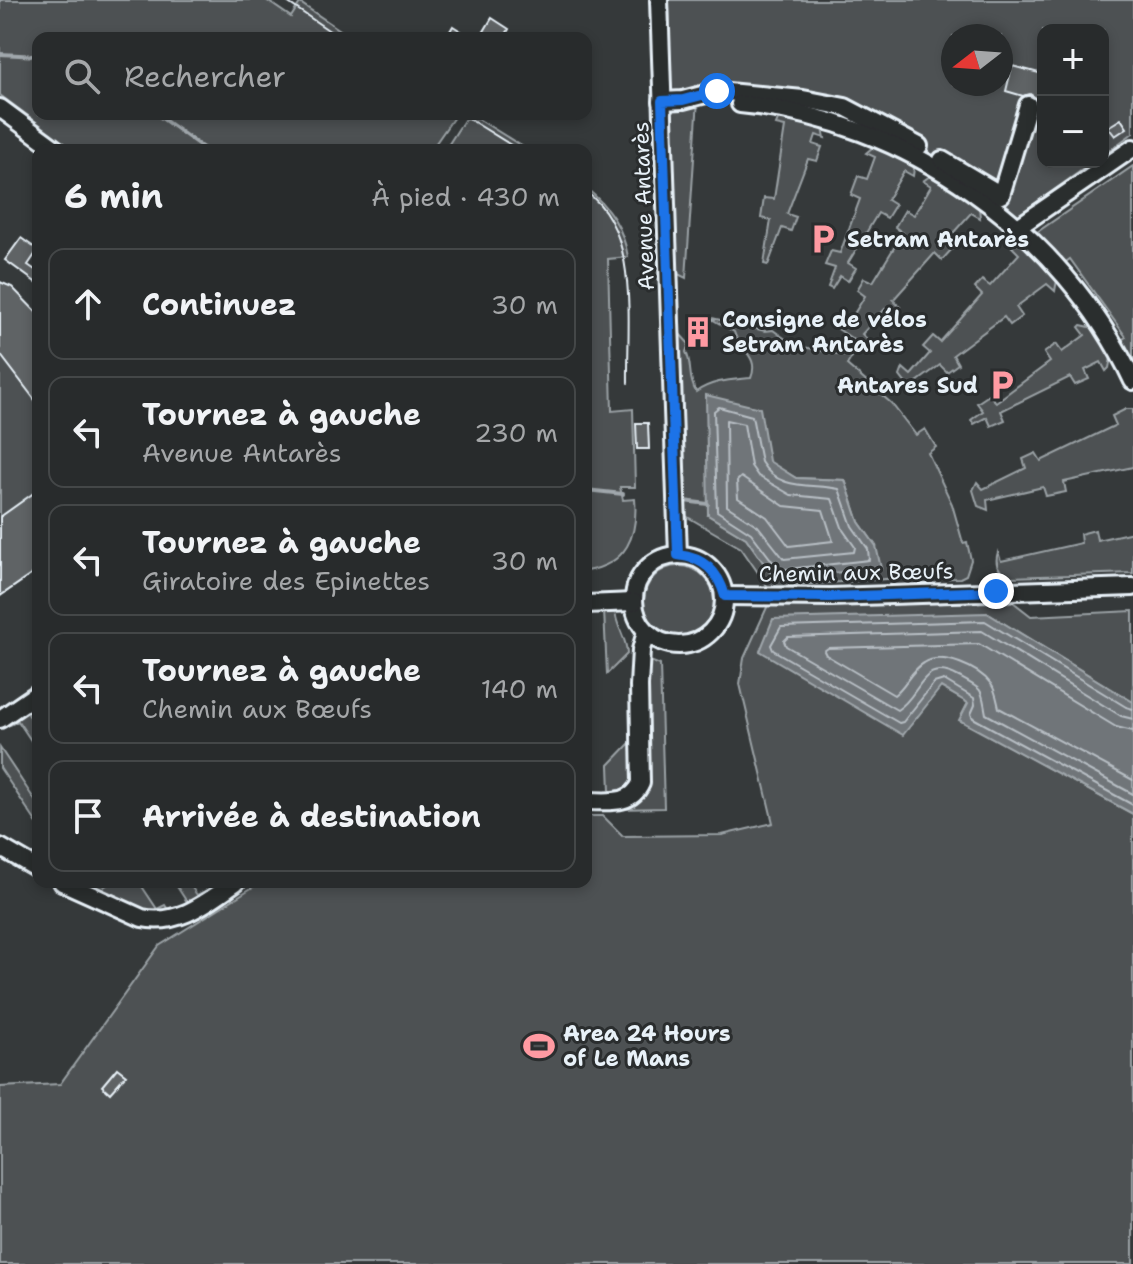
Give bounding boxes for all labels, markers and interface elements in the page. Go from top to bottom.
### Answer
north arrow [941,24,1013,96]
map controls [1037,24,1109,168]
button: + [1037,24,1109,96]
search box [32,32,592,120]
icon: search [60,54,104,98]
text: Rechercher [124,56,286,97]
route start [699,73,735,109]
button: − [1037,96,1109,168]
street label: Avenue Antarès [626,121,661,291]
text: 6 min [64,173,163,219]
text: À pied · 430 m [371,179,560,214]
parking icon: Setram Antarès [806,222,840,256]
place label: Setram Antarès [847,225,1029,254]
icon: ahead [66,282,110,326]
text: Continuez [142,284,297,325]
text: 30 m [491,287,558,322]
place label: Consigne de vélos Setram Antarès [722,305,927,359]
building icon: Consigne de vélos Setram Antarès [681,315,715,349]
parking icon: Antares Sud [985,368,1019,402]
place label: Antares Sud [837,371,978,400]
text: Tournez à gauche [142,394,421,435]
icon: left [66,410,110,454]
text: 230 m [474,415,558,450]
text: Avenue Antarès [142,435,342,470]
text: Tournez à gauche [142,522,421,563]
icon: left [66,538,110,582]
text: 30 m [491,543,558,578]
street label: Chemin aux Bœufs [758,556,954,589]
text: Giratoire des Epinettes [142,563,430,598]
route end [978,573,1014,609]
text: Tournez à gauche [142,650,421,691]
icon: left [66,666,110,710]
text: 140 m [481,671,558,706]
text: Chemin aux Bœufs [142,691,372,726]
icon: arrive [66,794,110,838]
text: Arrivée à destination [142,796,481,837]
place label: Area 24 Hours of Le Mans [563,1019,731,1073]
sports icon: Area 24 Hours of Le Mans [522,1029,556,1063]

